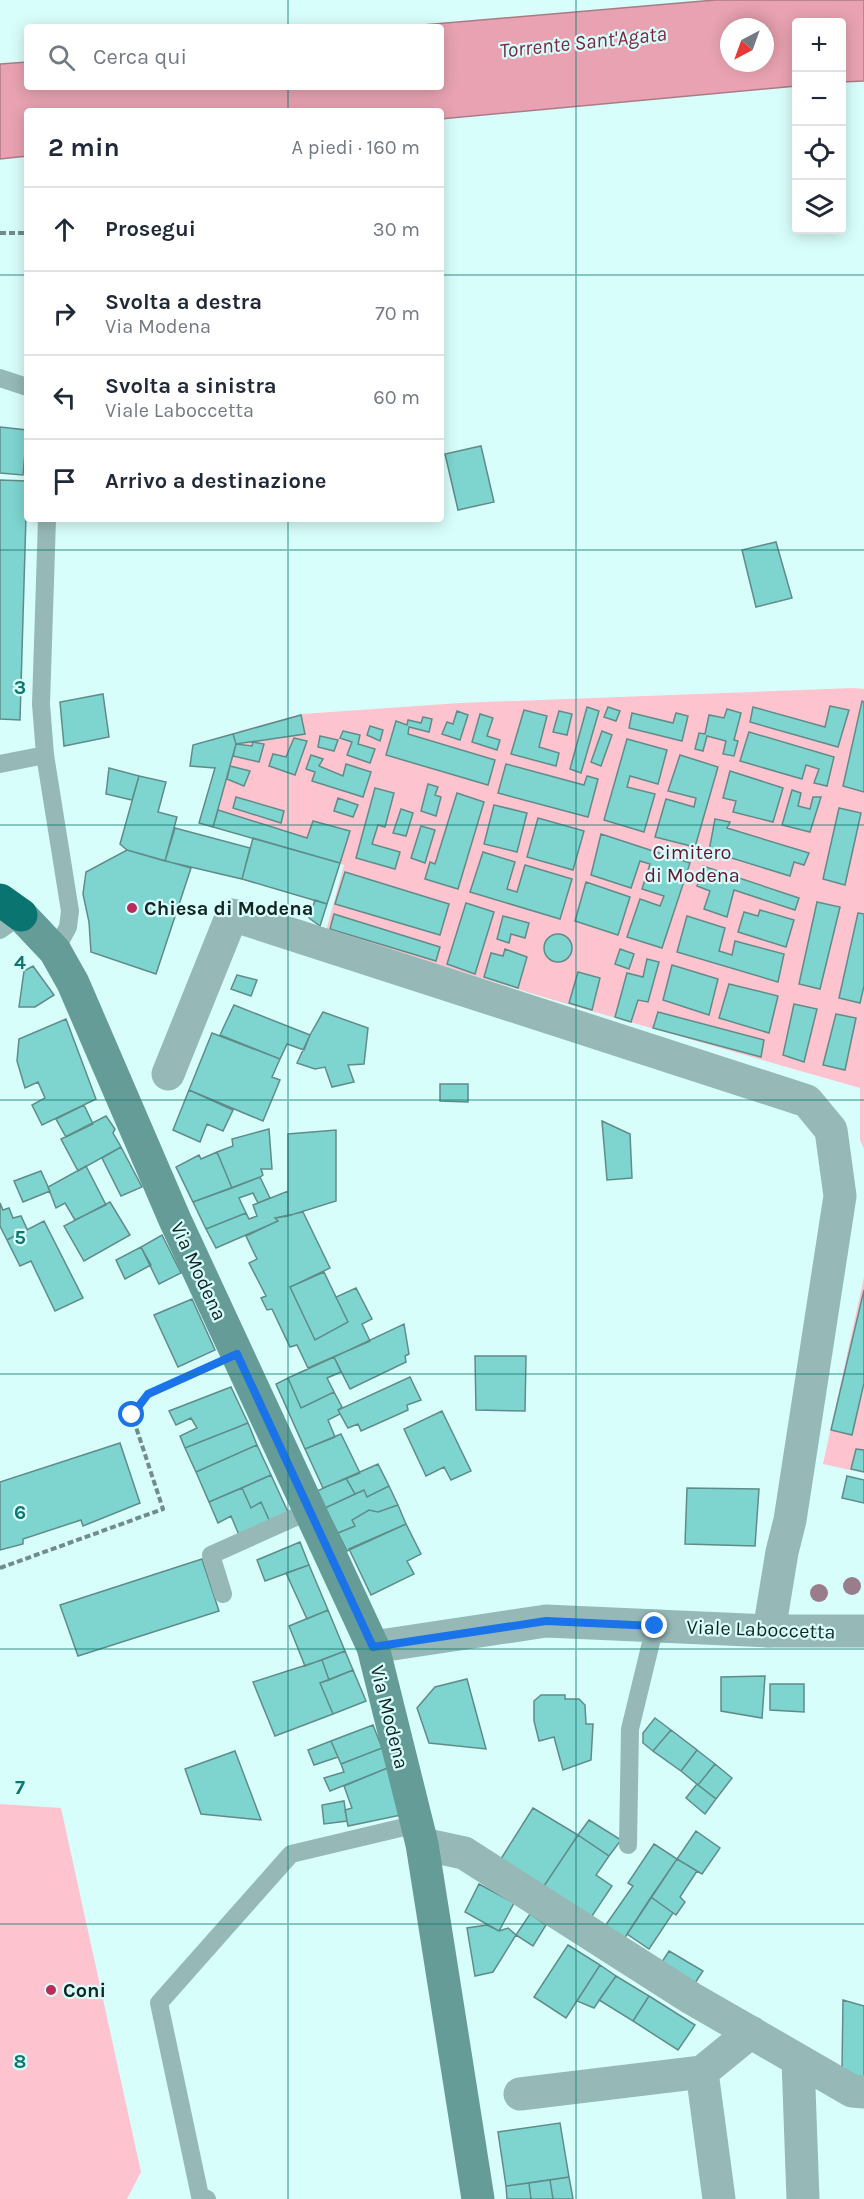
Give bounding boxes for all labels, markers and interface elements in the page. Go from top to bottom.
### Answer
north arrow [720,18,774,72]
map controls [792,18,846,234]
button: + [792,18,846,72]
water label: Torrente Sant'Agata [498,21,668,63]
search box [24,24,444,90]
icon: search [45,41,78,74]
text: Cerca qui [93,44,187,70]
button: − [792,72,846,126]
button: locate [792,126,846,180]
text: 2 min [48,132,120,163]
text: A piedi · 160 m [292,136,420,159]
button: layers [792,180,846,234]
icon: ahead [48,213,81,246]
text: Prosegui [105,216,196,242]
text: 30 m [373,218,420,241]
text: Svolta a destra [105,289,262,315]
icon: right [48,297,81,330]
text: 70 m [375,302,420,325]
text: Via Modena [105,315,211,338]
text: Svolta a sinistra [105,373,277,399]
icon: left [48,381,81,414]
text: 60 m [373,386,420,409]
text: Viale Laboccetta [105,399,254,422]
icon: arrive [48,465,81,498]
text: Arrivo a destinazione [105,468,326,494]
text: 3 [14,676,26,699]
park label: Cimitero di Modena [644,841,740,887]
place label: Chiesa di Modena [144,897,313,920]
marker: Chiesa di Modena [125,901,139,915]
text: 4 [14,951,26,974]
street label: Via Modena [166,1218,231,1324]
text: 5 [14,1226,26,1249]
route start [118,1401,144,1427]
text: 6 [14,1501,26,1524]
route end [641,1612,667,1638]
street label: Viale Laboccetta [686,1615,836,1644]
street label: Via Modena [366,1663,414,1771]
text: 7 [15,1776,25,1799]
place label: Coni [63,1979,106,2002]
marker: Coni [44,1983,58,1997]
text: 8 [14,2050,26,2073]

